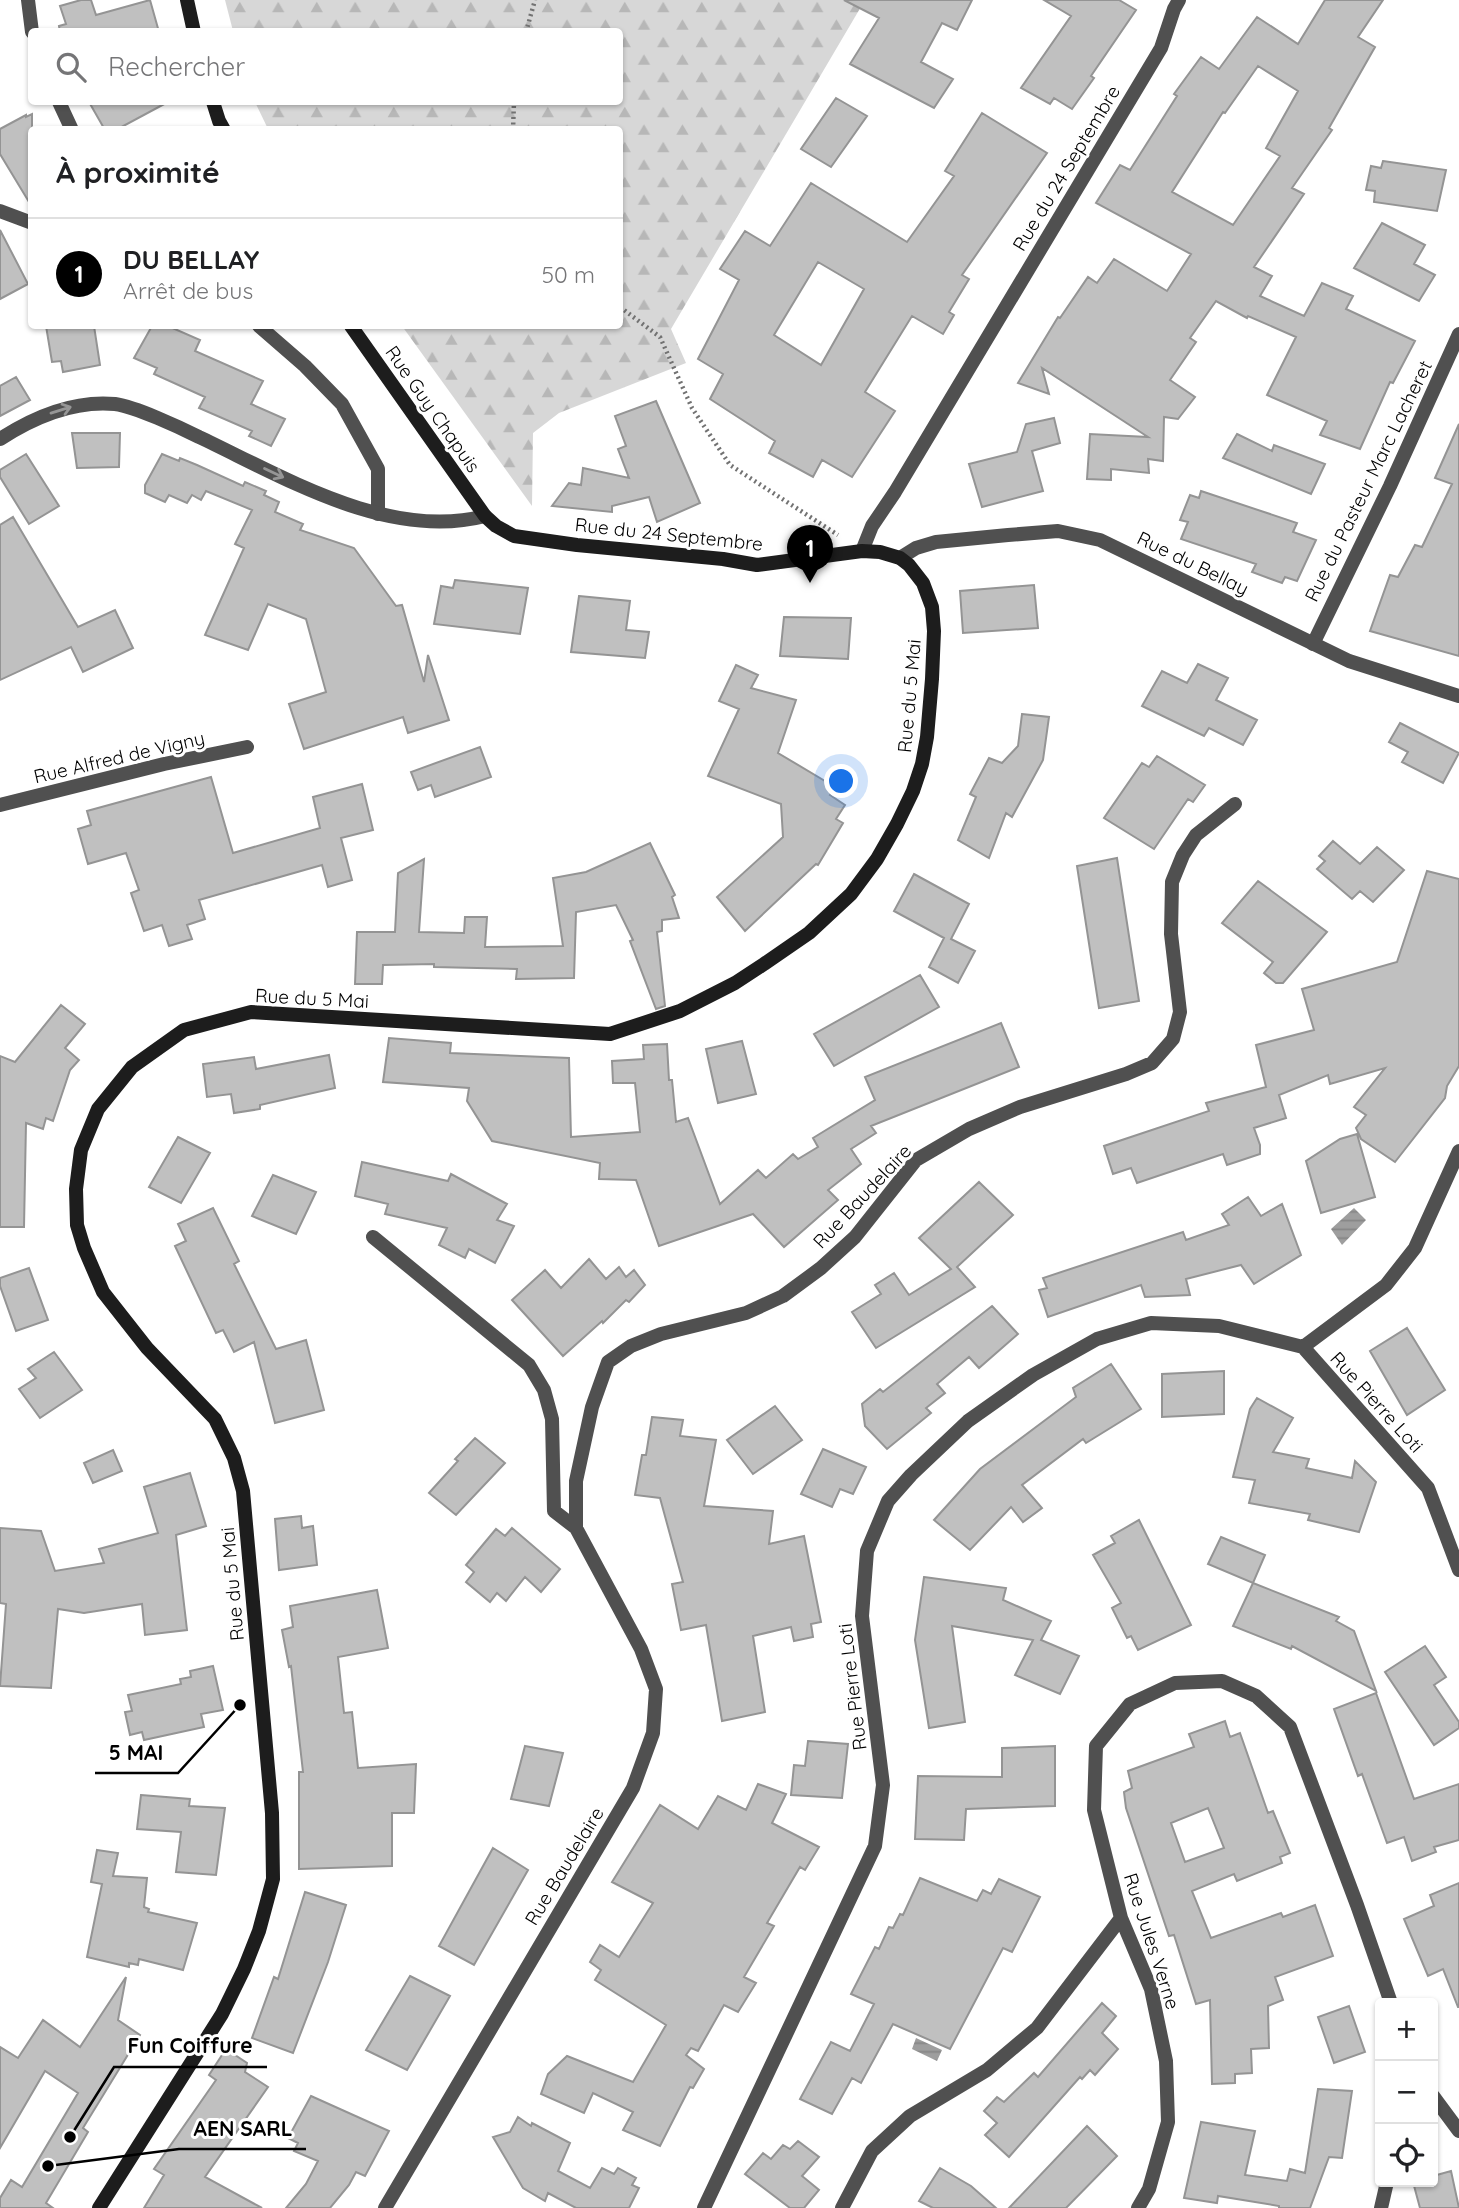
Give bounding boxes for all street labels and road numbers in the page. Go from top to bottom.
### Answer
street label: Rue du 24 Septembre [1007,81,1125,255]
street label: Rue Guy Chapuis [380,341,486,477]
street label: Rue du Pasteur Marc Lacheret [1299,356,1437,606]
street label: Rue du 24 Septembre [574,512,764,556]
street label: Rue du Bellay [1133,526,1253,600]
street label: Rue du 5 Mai [892,638,926,754]
street label: Rue Alfred de Vigny [31,726,207,788]
street label: Rue du 5 Mai [254,983,370,1013]
street label: Rue Baudelaire [808,1139,916,1253]
street label: Rue Pierre Loti [1325,1347,1429,1457]
street label: Rue du 5 Mai [215,1526,249,1642]
street label: Rue Pierre Loti [832,1622,872,1752]
street label: Rue Baudelaire [519,1803,609,1929]
street label: Rue Jules Verne [1119,1870,1185,2012]

